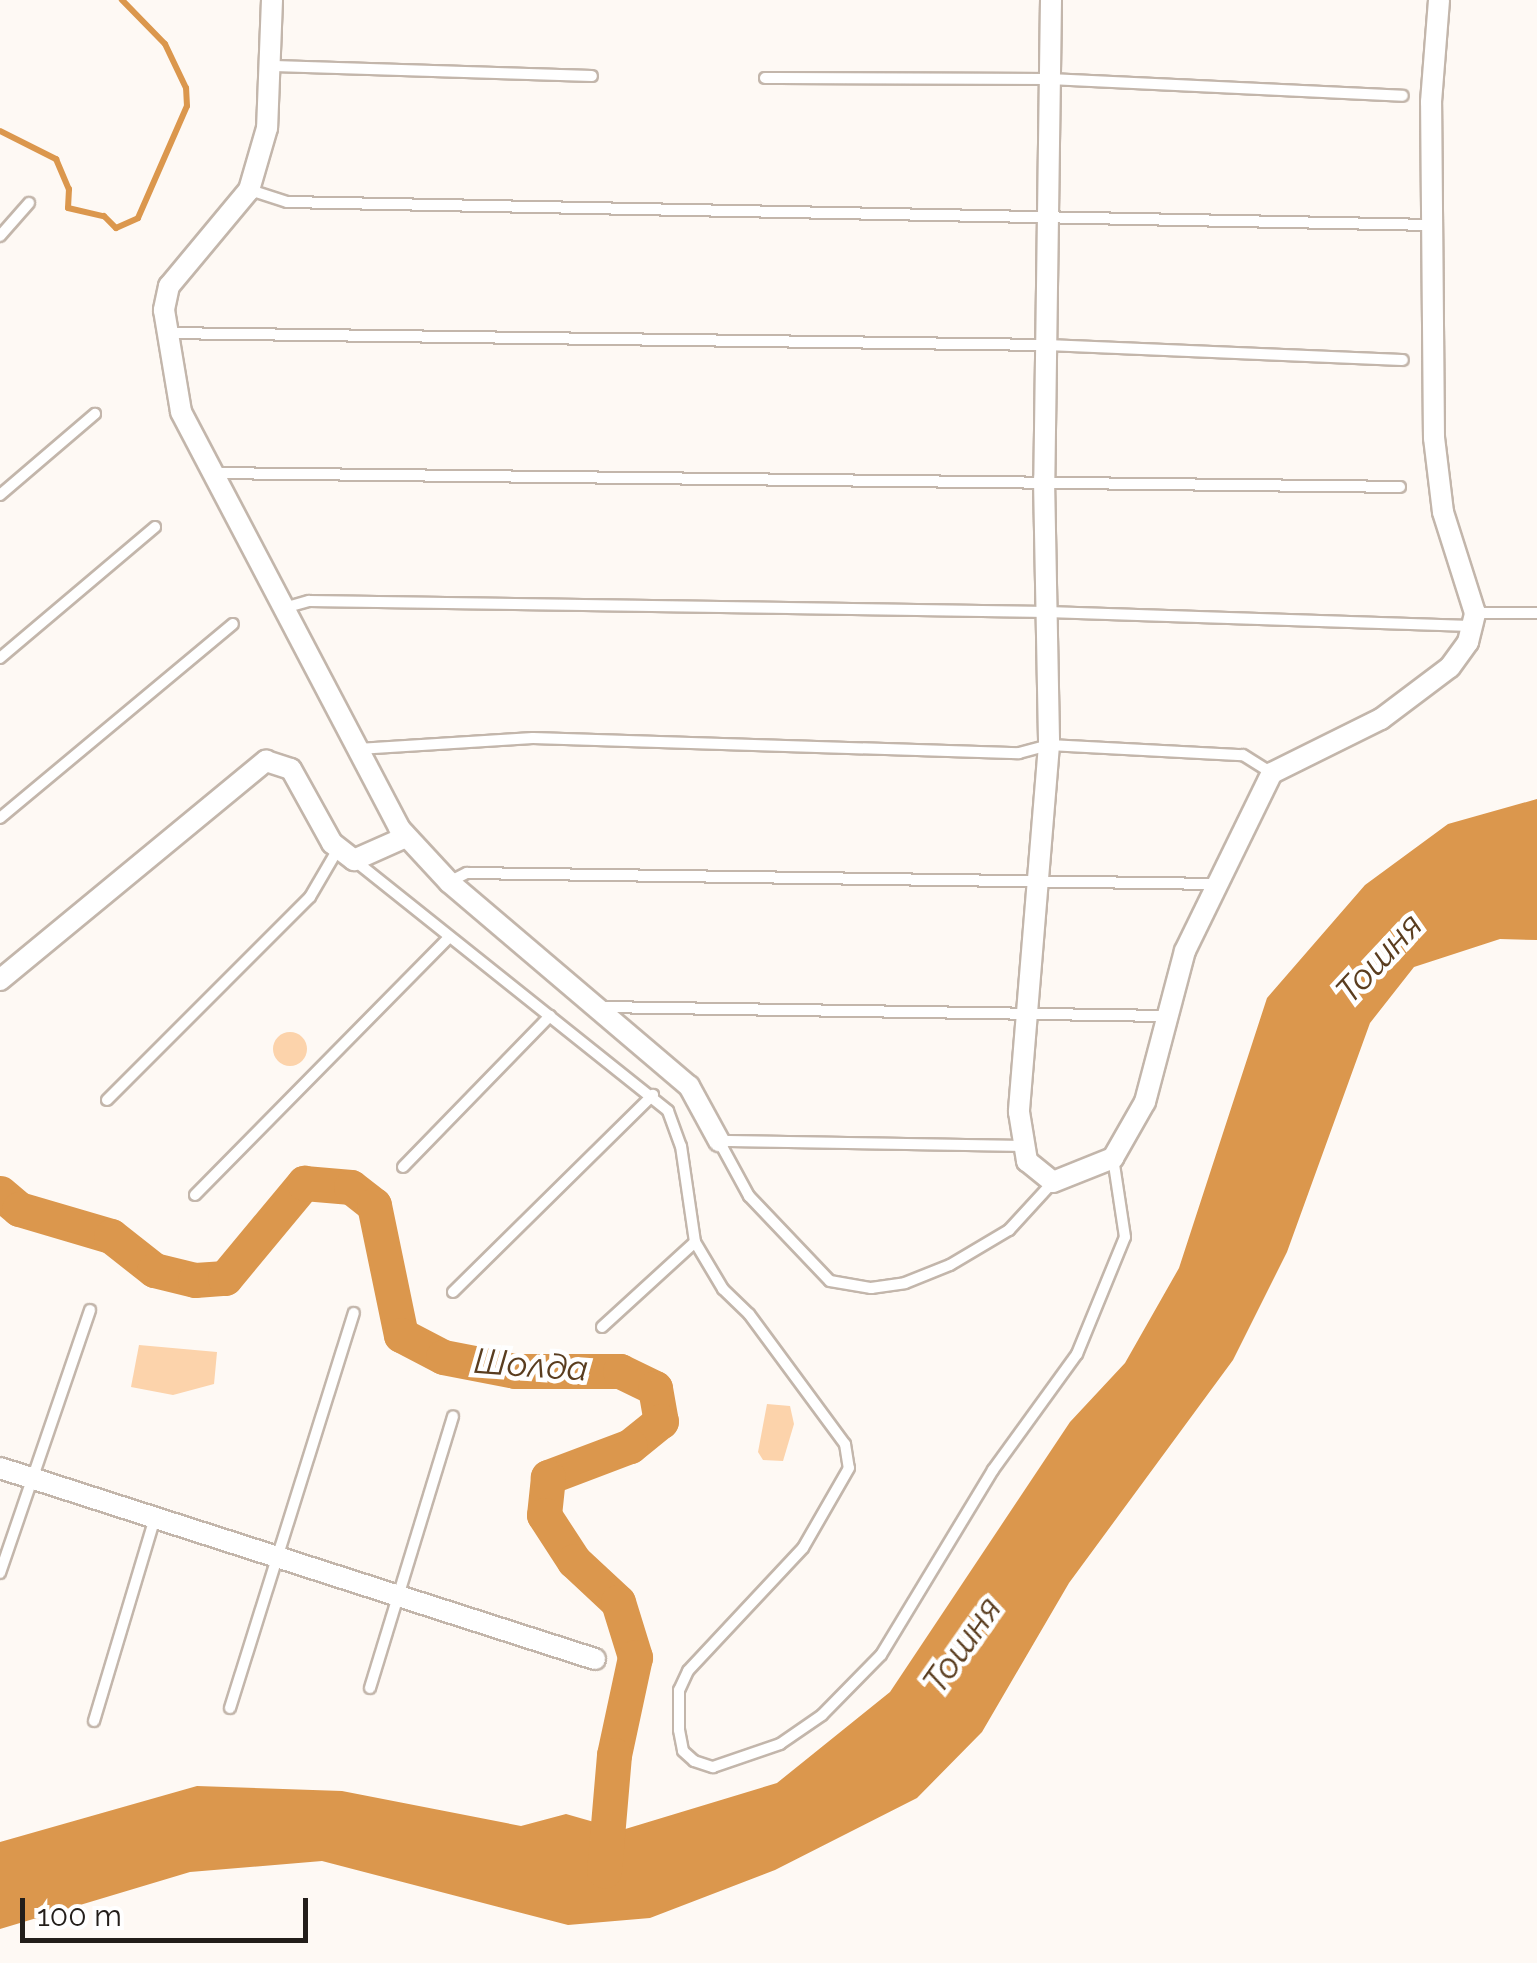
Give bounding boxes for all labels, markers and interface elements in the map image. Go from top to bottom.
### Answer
water label: Тошня [1327,904,1431,1012]
water label: Шолда [473,1340,589,1390]
water label: Тошня [914,1589,1010,1701]
scale bar [25,1878,312,1940]
text: 100 m [37,1898,122,1933]

